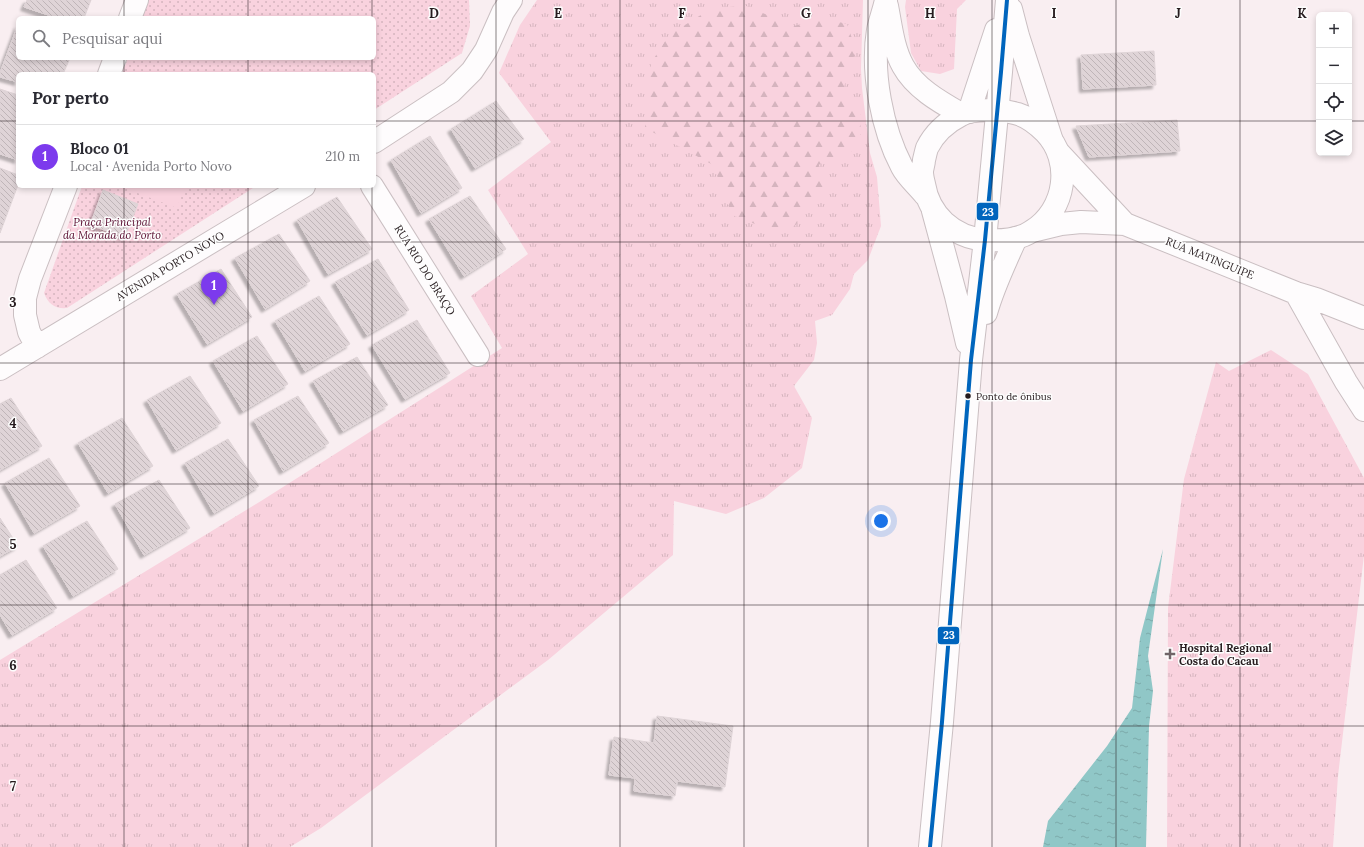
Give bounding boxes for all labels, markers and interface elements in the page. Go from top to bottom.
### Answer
text: D [429,5,439,22]
text: E [554,5,562,22]
text: F [678,5,686,22]
text: G [801,5,811,22]
text: H [925,5,935,22]
text: I [1051,5,1057,22]
text: J [1175,5,1181,22]
text: K [1297,5,1307,22]
map controls [1316,12,1352,156]
button: + [1316,12,1352,48]
search box [16,16,376,60]
icon: search [30,27,52,49]
text: Pesquisar aqui [62,29,162,48]
button: − [1316,48,1352,84]
button: locate [1316,84,1352,120]
text: Por perto [32,87,109,109]
button: layers [1316,120,1352,156]
text: Bloco 01 [70,139,129,158]
text: 1 [42,148,48,165]
text: 210 m [325,148,360,165]
text: Local · Avenida Porto Novo [70,158,232,175]
line badge: 23 [976,202,999,221]
text: 23 [982,205,994,219]
park label: Praça Principal da Morada do Porto [63,215,161,242]
street label: RUA RIO DO BRAÇO [392,222,459,318]
street label: AVENIDA PORTO NOVO [112,228,227,304]
street label: RUA MATINGUIPE [1164,234,1256,282]
pin: 1 [201,272,227,305]
text: 3 [9,294,17,311]
place label: Ponto de ônibus [976,390,1052,403]
marker: Ponto de ônibus [963,391,973,401]
text: 4 [9,415,17,432]
your location [871,511,891,531]
text: 5 [9,536,17,553]
line badge: 23 [937,626,960,645]
text: 23 [943,628,955,642]
place label: Hospital Regional Costa do Cacau [1179,641,1272,668]
marker: Hospital Regional Costa do Cacau [1164,648,1176,660]
text: 6 [9,657,17,674]
text: 7 [10,778,16,795]

